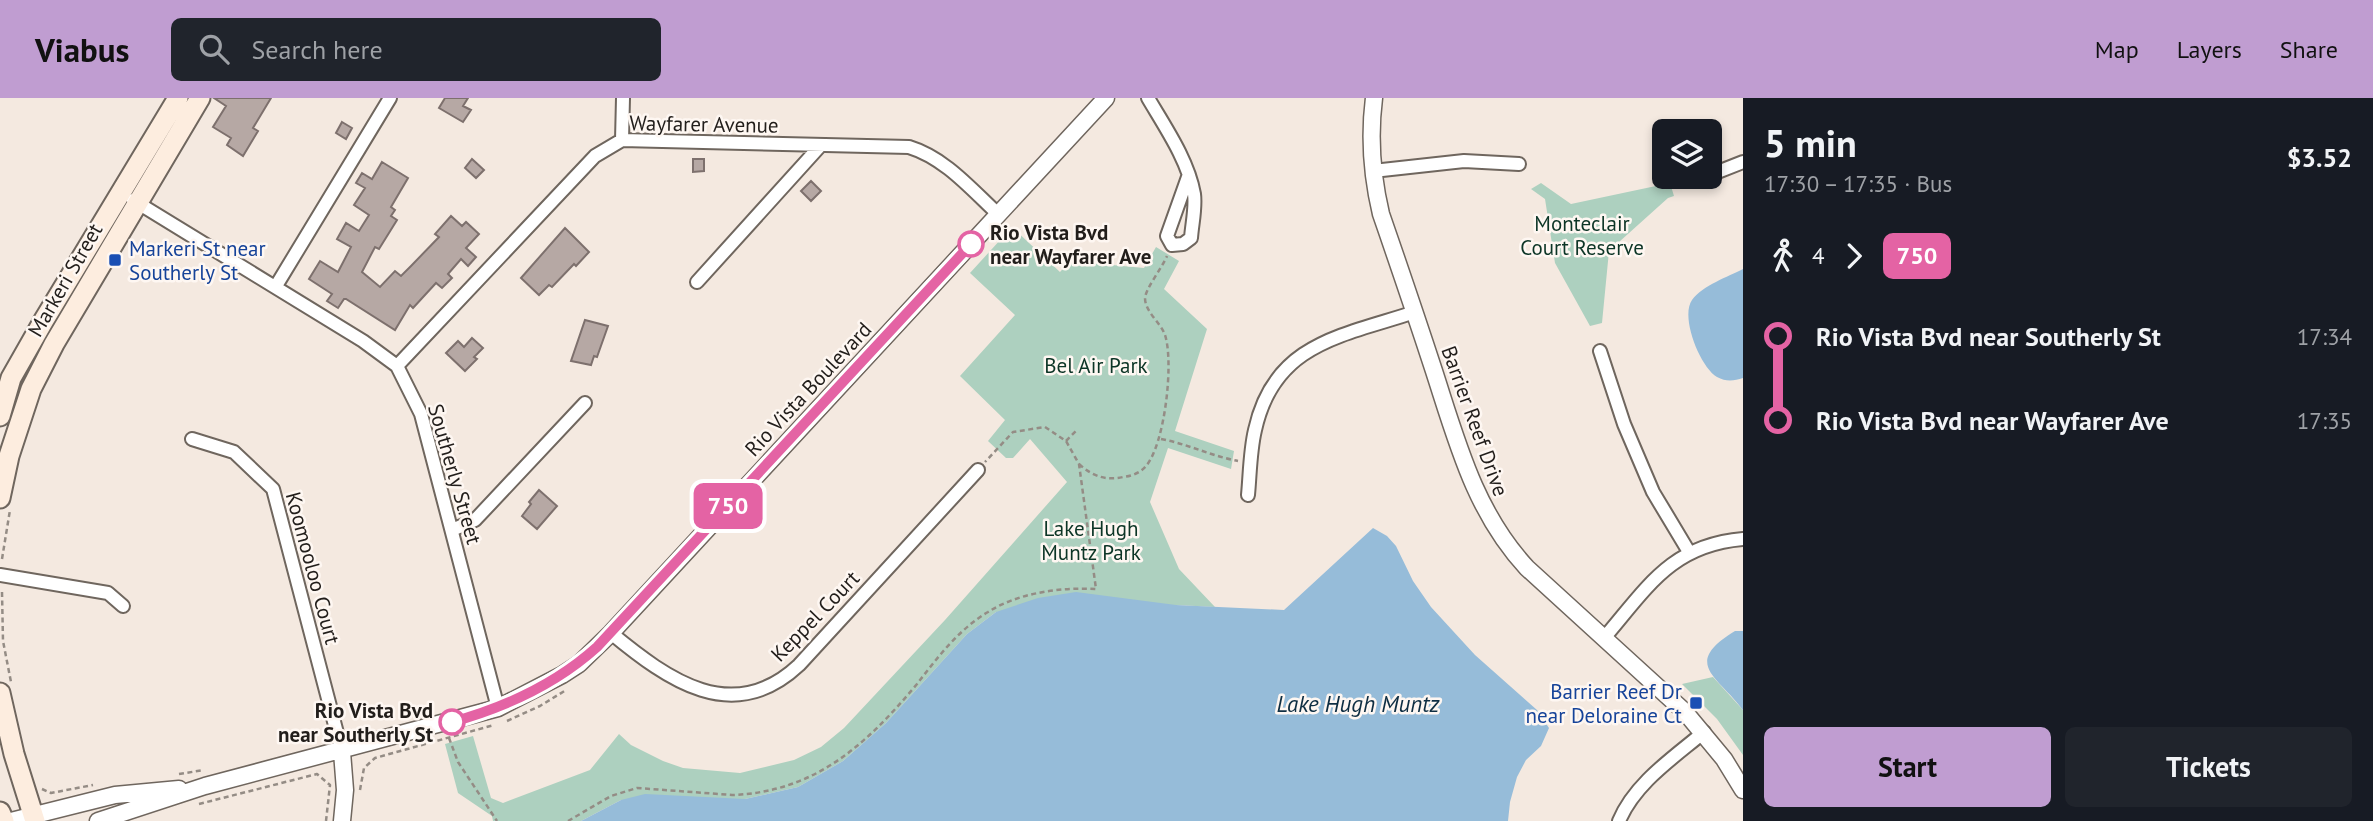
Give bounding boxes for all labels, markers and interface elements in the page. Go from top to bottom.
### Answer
search box [171,18,661,81]
text: Viabus [35,28,129,71]
icon: search [195,30,233,68]
text: Search here [251,33,383,66]
text: Map [2095,34,2139,65]
text: Layers [2177,34,2242,65]
text: Share [2280,34,2338,65]
street label: Wayfarer Avenue [629,109,779,139]
text: 5 min [1764,118,1857,167]
map controls [1652,119,1722,189]
button: layers [1652,119,1722,189]
text: $3.52 [2287,141,2352,174]
text: 17:30 – 17:35 · Bus [1764,169,1952,198]
park label: Monteclair Court Reserve [1520,210,1644,261]
street label: Markeri Street [22,218,108,342]
place label: Rio Vista Bvd near Wayfarer Ave [990,219,1151,270]
marker: Rio Vista Bvd near Wayfarer Ave [958,231,984,257]
place label: Markeri St near Southerly St [129,235,266,286]
icon: walk [1764,237,1802,275]
icon: forward [1835,237,1873,275]
text: 750 [1897,240,1937,271]
text: 4 [1812,241,1825,270]
marker: Markeri St near Southerly St [107,252,123,268]
street label: Rio Vista Boulevard [739,316,877,462]
text: Rio Vista Bvd near Southerly St [1816,320,2161,353]
text: 17:34 [2297,322,2352,351]
street label: Barrier Reef Drive [1435,342,1515,500]
park label: Bel Air Park [1044,352,1148,379]
street label: Southerly Street [422,401,488,547]
text: Rio Vista Bvd near Wayfarer Ave [1816,404,2169,437]
text: 17:35 [2297,406,2352,435]
line badge: 750 [688,483,768,529]
street label: Koomooloo Court [280,489,346,647]
text: 750 [708,490,748,521]
park label: Lake Hugh Muntz Park [1041,515,1141,566]
street label: Keppel Court [765,565,865,667]
place label: Barrier Reef Dr near Deloraine Ct [1526,678,1682,729]
water label: Lake Hugh Muntz [1277,689,1441,718]
marker: Barrier Reef Dr near Deloraine Ct [1688,695,1704,711]
place label: Rio Vista Bvd near Southerly St [278,697,434,748]
marker: Rio Vista Bvd near Southerly St [439,709,465,735]
button: Start [1764,727,2051,807]
button: Tickets [2065,727,2352,807]

